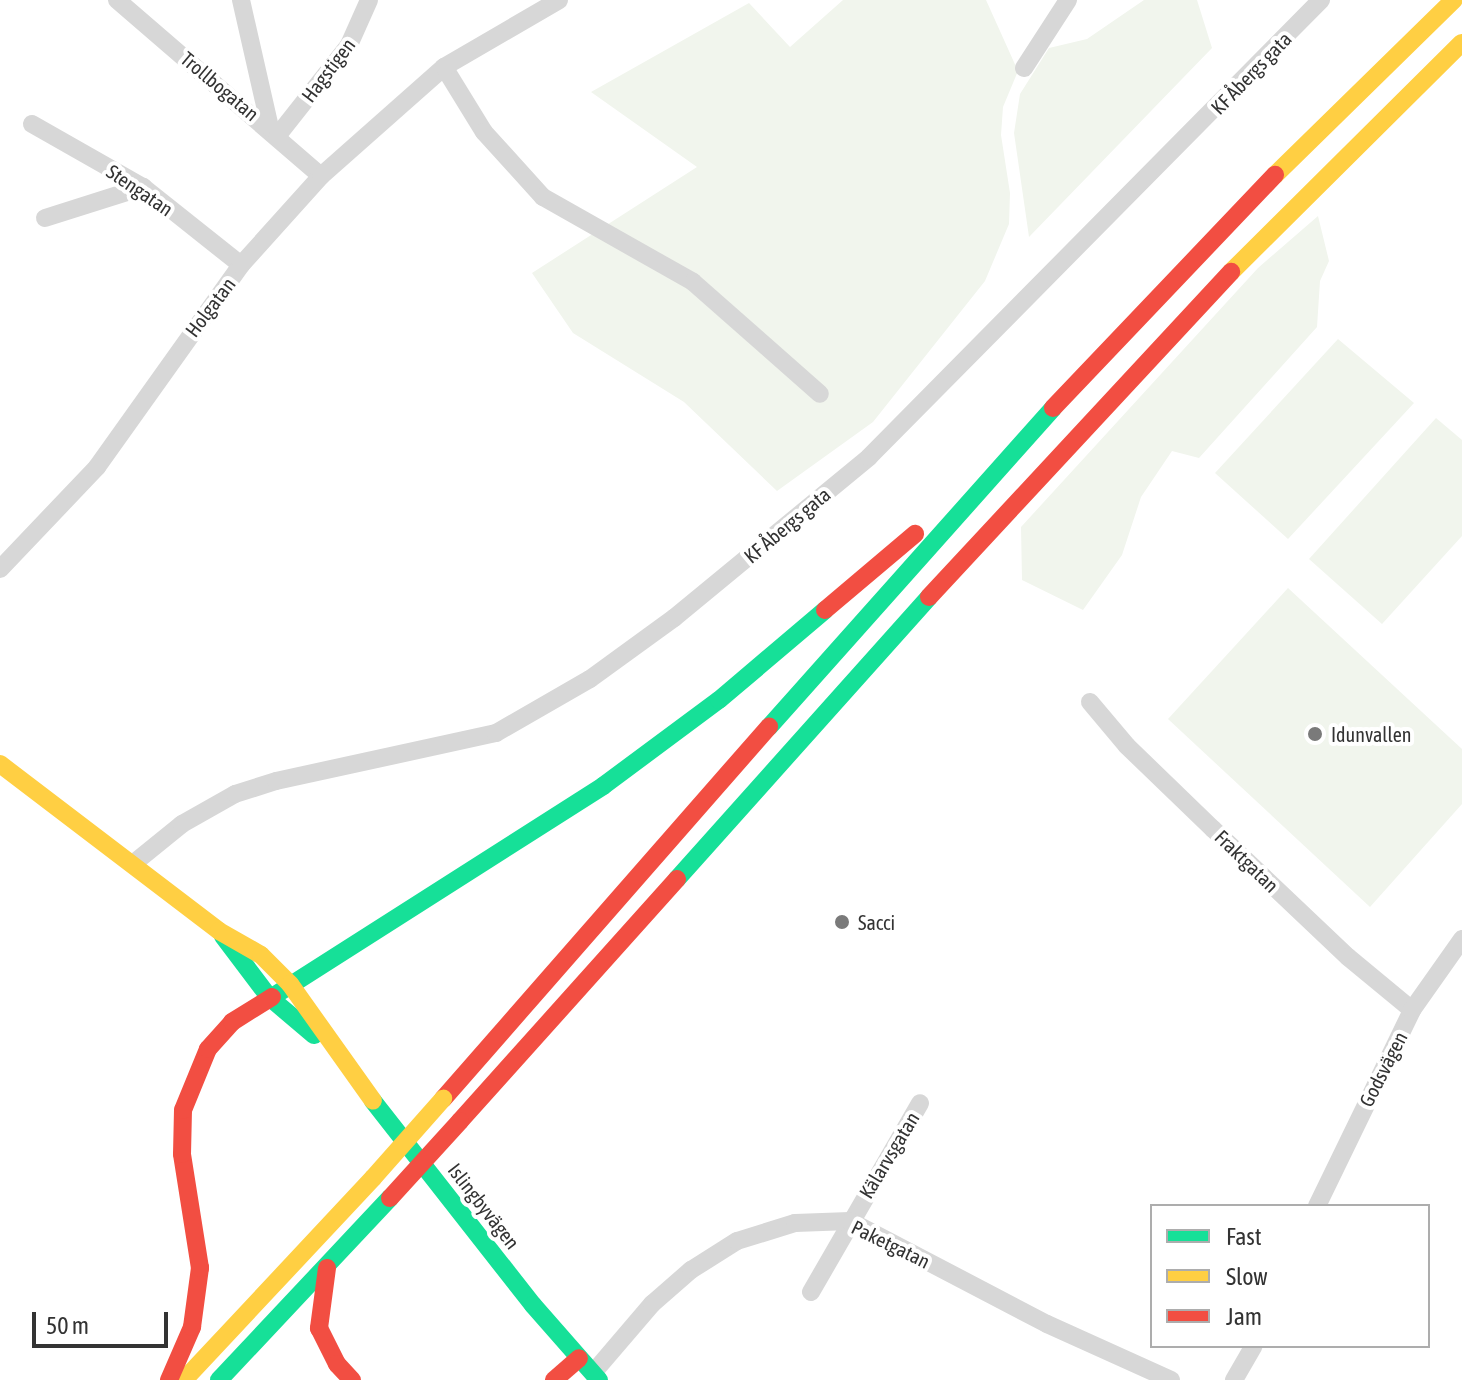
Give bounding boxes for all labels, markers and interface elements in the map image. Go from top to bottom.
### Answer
street label: KF Åbergs gata [1206,27,1296,119]
street label: Hagstigen [296,33,360,107]
street label: Trollbogatan [176,46,264,126]
street label: Stengatan [102,159,178,221]
street label: Holgatan [180,273,240,341]
street label: KF Åbergs gata [739,482,835,568]
place label: Idunvallen [1331,722,1411,746]
marker: Idunvallen [1306,725,1324,743]
street label: Fraktgatan [1210,825,1284,897]
place label: Sacci [858,910,895,934]
marker: Sacci [833,913,851,931]
street label: Godsvägen [1354,1028,1412,1110]
street label: Kälarvsgatan [854,1107,924,1203]
street label: Islingbyvägen [443,1158,525,1254]
legend [1150,1204,1430,1348]
street label: Paketgatan [848,1215,934,1273]
text: Fast [1226,1223,1262,1250]
text: Slow [1226,1263,1268,1290]
scale bar [36,1296,172,1346]
text: Jam [1226,1303,1262,1330]
text: 50 m [46,1312,89,1339]

